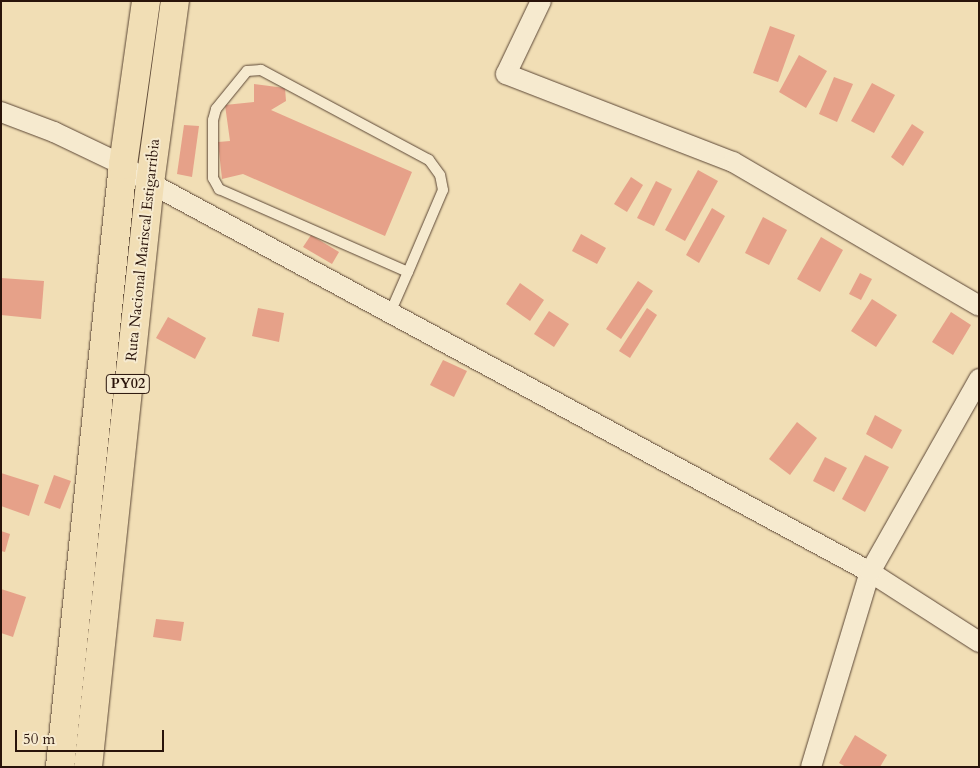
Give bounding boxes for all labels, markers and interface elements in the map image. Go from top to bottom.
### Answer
street label: Ruta Nacional Mariscal Estigarribia [122,138,164,362]
road number: PY02 [106,372,150,396]
scale bar [18,720,166,752]
text: 50 m [23,729,55,749]

